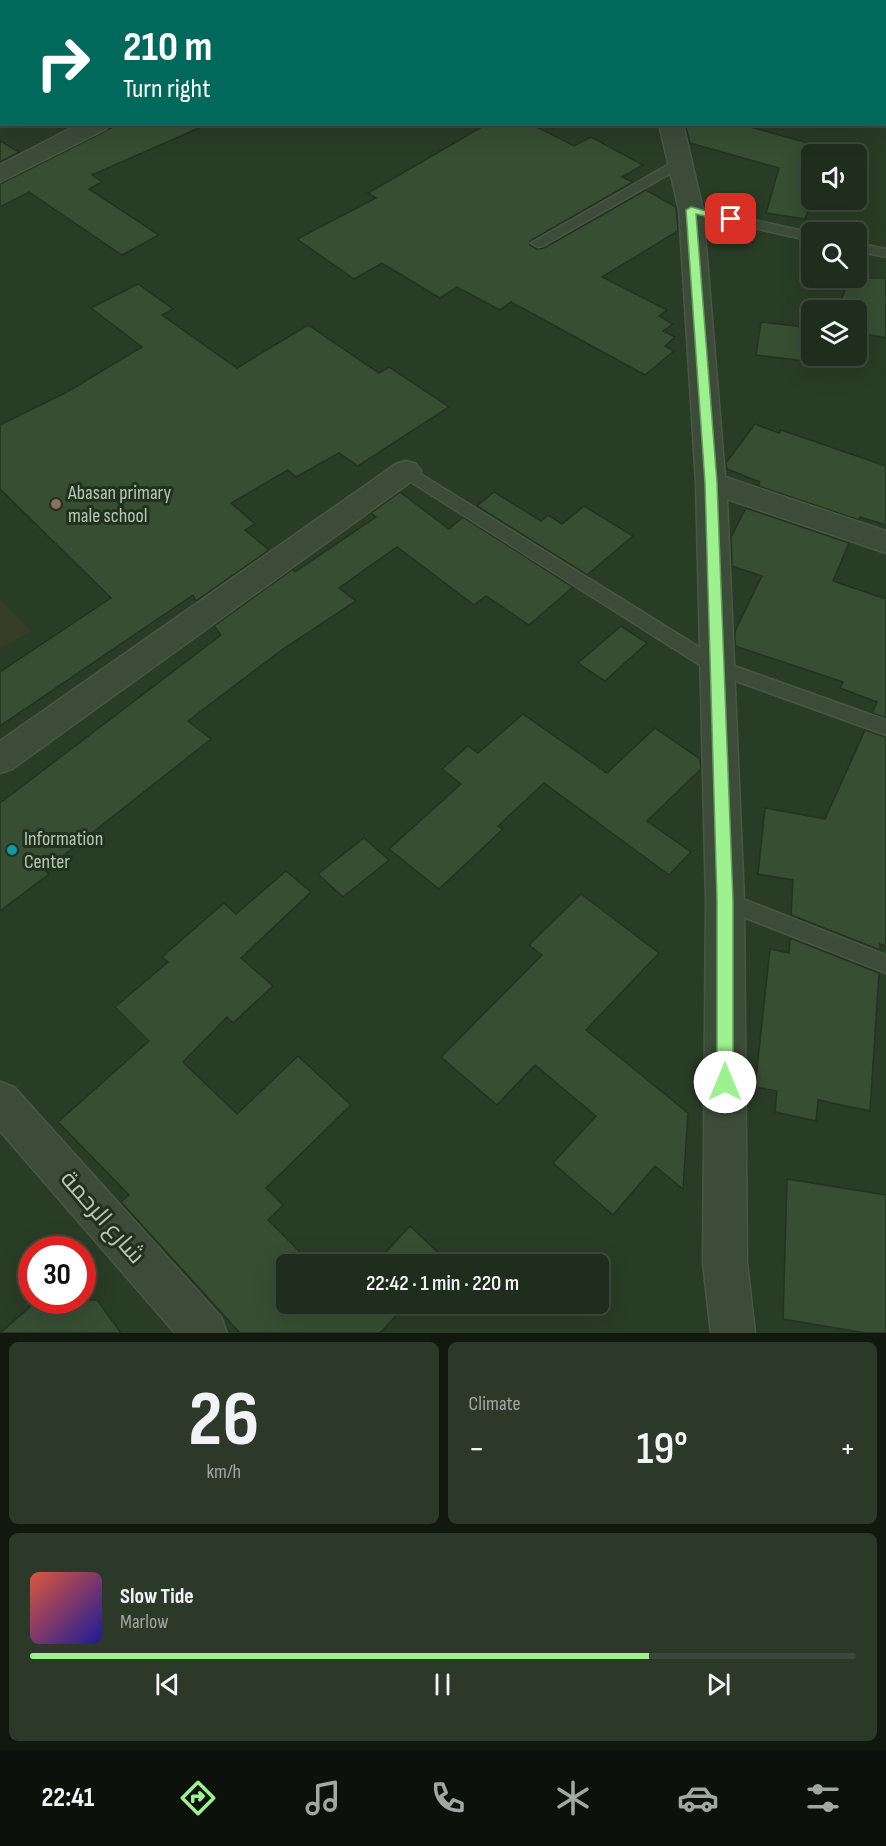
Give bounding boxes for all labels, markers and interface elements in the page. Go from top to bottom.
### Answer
text: 210 m [123,22,212,73]
icon: right [24,24,102,102]
text: Turn right [123,73,210,105]
map controls [801,144,867,366]
button: sound [801,144,867,210]
pin [705,193,756,244]
icon: arrive [714,202,747,235]
button: search [801,222,867,288]
button: layers [801,300,867,366]
place label: Abasan primary male school [67,481,172,528]
marker: Abasan primary male school [49,497,63,511]
place label: Information Center [24,827,103,874]
marker: Information Center [5,843,19,857]
position arrow [693,1050,757,1114]
street label: شارع الرحمة [54,1165,151,1270]
speed limit sign: 30 [18,1236,96,1314]
text: 22:42 · 1 min · 220 m [366,1270,519,1297]
text: 26 [188,1374,259,1467]
text: Climate [469,1392,521,1416]
text: 19° [637,1422,688,1477]
text: − [469,1429,485,1469]
text: + [840,1429,856,1469]
text: km/h [206,1460,241,1484]
text: Slow Tide [120,1583,194,1610]
text: Marlow [120,1610,168,1634]
icon: previous [151,1668,184,1701]
icon: pause [426,1668,459,1701]
icon: next [702,1668,735,1701]
icon: directions [177,1777,219,1819]
icon: music [302,1777,344,1819]
icon: phone [427,1777,469,1819]
icon: climate [552,1777,594,1819]
icon: car [677,1777,719,1819]
icon: filters [802,1777,844,1819]
text: 22:41 [42,1782,94,1814]

